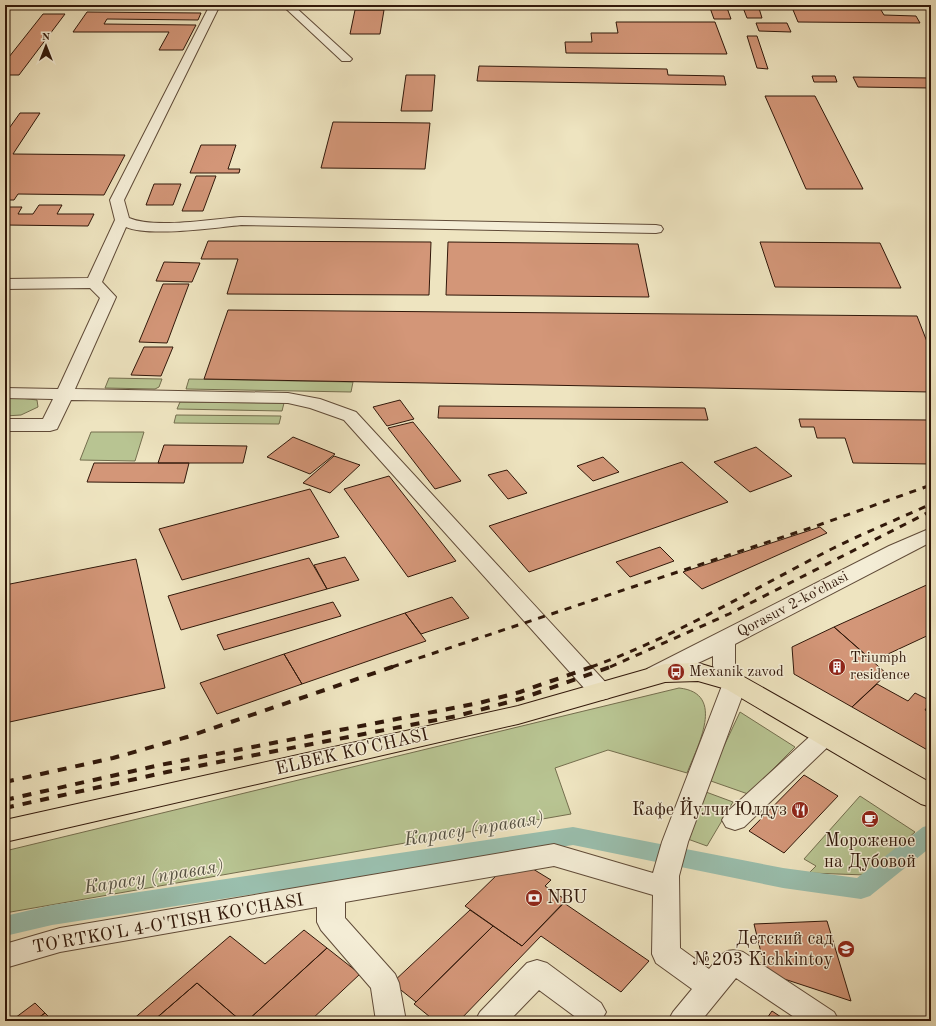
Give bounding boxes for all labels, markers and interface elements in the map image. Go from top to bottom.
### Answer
north arrow [26,26,66,66]
text: N [42,32,51,43]
street label: Qorasuv 2-koʻchasi [735,569,851,641]
place label: Triumph residence [850,651,910,683]
building icon: Triumph residence [827,657,847,677]
bus stop icon: Mexanik zavod [666,662,686,682]
place label: Mexanik zavod [689,665,784,680]
street label: ELBEK KO'CHASI [274,726,430,778]
place label: Кафе Йулчи Юлдуз [632,797,787,820]
restaurant icon: Кафе Йулчи Юлдуз [790,800,810,820]
water label: Карасу (правая) [402,809,545,851]
cafe icon: Мороженое на Дубовой [860,809,880,829]
place label: Мороженое на Дубовой [824,832,916,871]
water label: Карасу (правая) [82,857,225,899]
bank icon: NBU [524,888,544,908]
place label: NBU [547,889,587,907]
street label: TO'RTKO'L 4-O'TISH KO'CHASI [31,891,305,957]
place label: Детский сад №203 Kichkintoy [693,930,833,969]
school or university icon: Детский сад №203 Kichkintoy [836,939,856,959]

